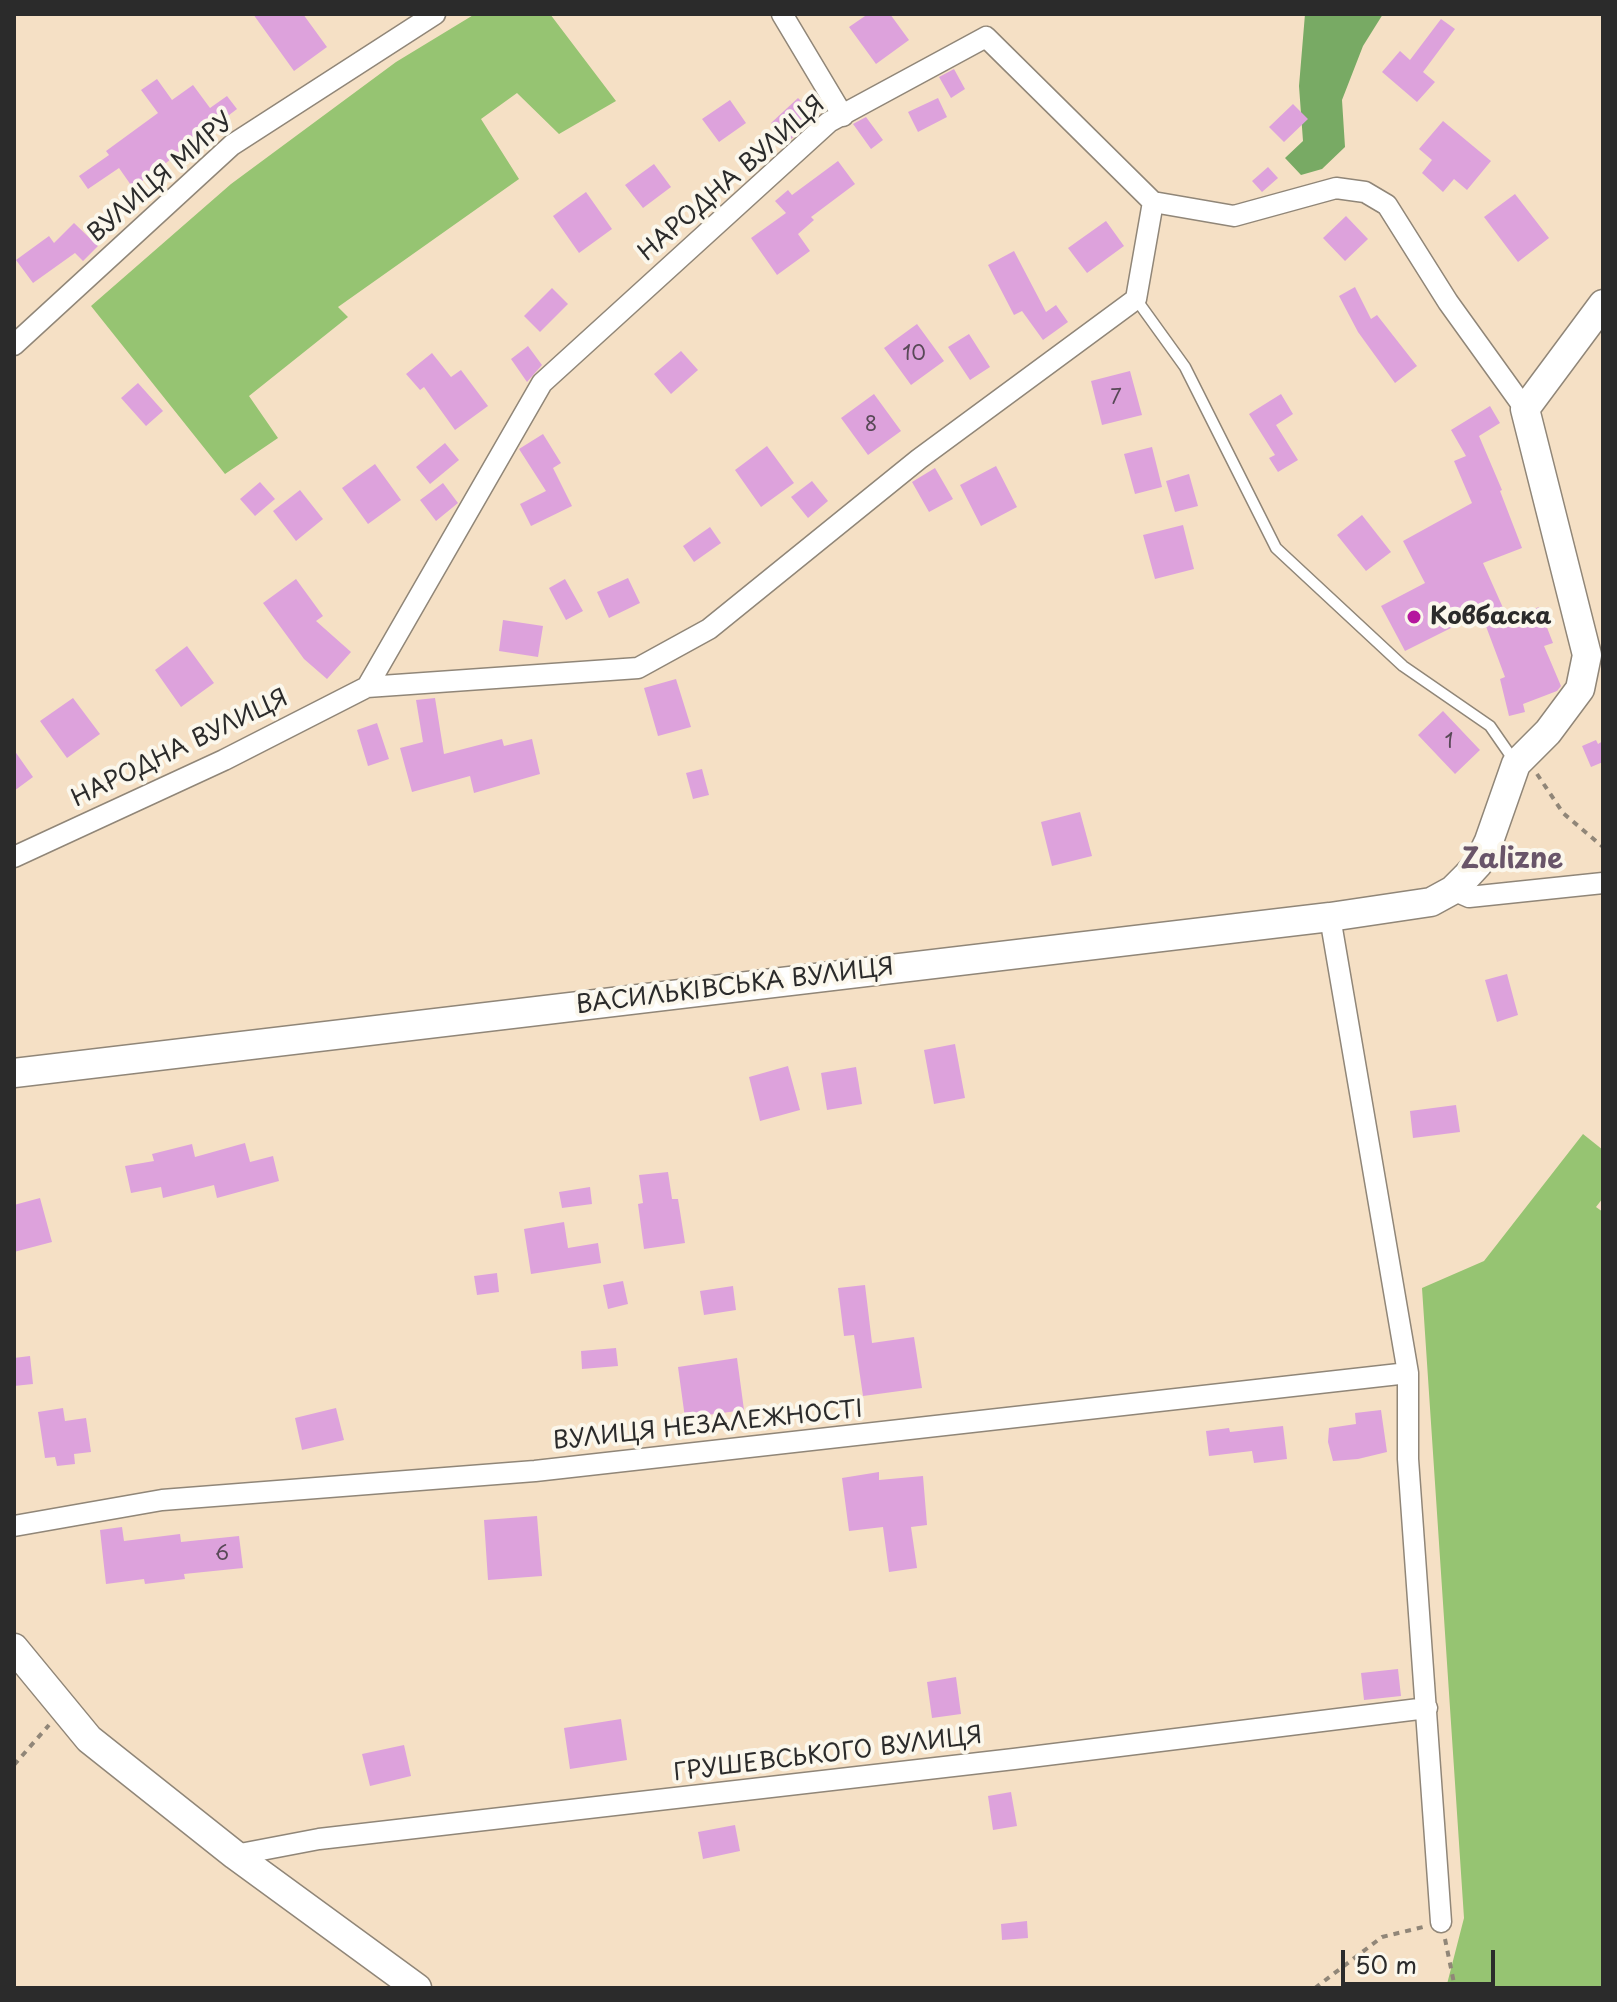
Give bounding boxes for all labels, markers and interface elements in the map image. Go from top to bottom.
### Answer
street label: НАРОДНА ВУЛИЦЯ [633,90,831,268]
street label: ВУЛИЦЯ МИРУ [82,107,240,249]
house number: 10 [902,342,926,366]
house number: 7 [1110,386,1122,410]
house number: 8 [865,413,877,437]
place label: Ковбаска [1430,603,1551,631]
marker: Ковбаска [1405,608,1423,626]
street label: НАРОДНА ВУЛИЦЯ [67,684,293,814]
house number: 1 [1445,730,1453,754]
district label: Zalizne [1461,843,1563,877]
street label: ВАСИЛЬКІВСЬКА ВУЛИЦЯ [574,953,896,1021]
street label: ВУЛИЦЯ НЕЗАЛЕЖНОСТІ [552,1395,864,1457]
house number: 6 [215,1542,229,1566]
street label: ГРУШЕВСЬКОГО ВУЛИЦЯ [672,1722,984,1788]
scale bar [1345,1934,1499,1984]
text: 50 m [1355,1946,1417,1982]

